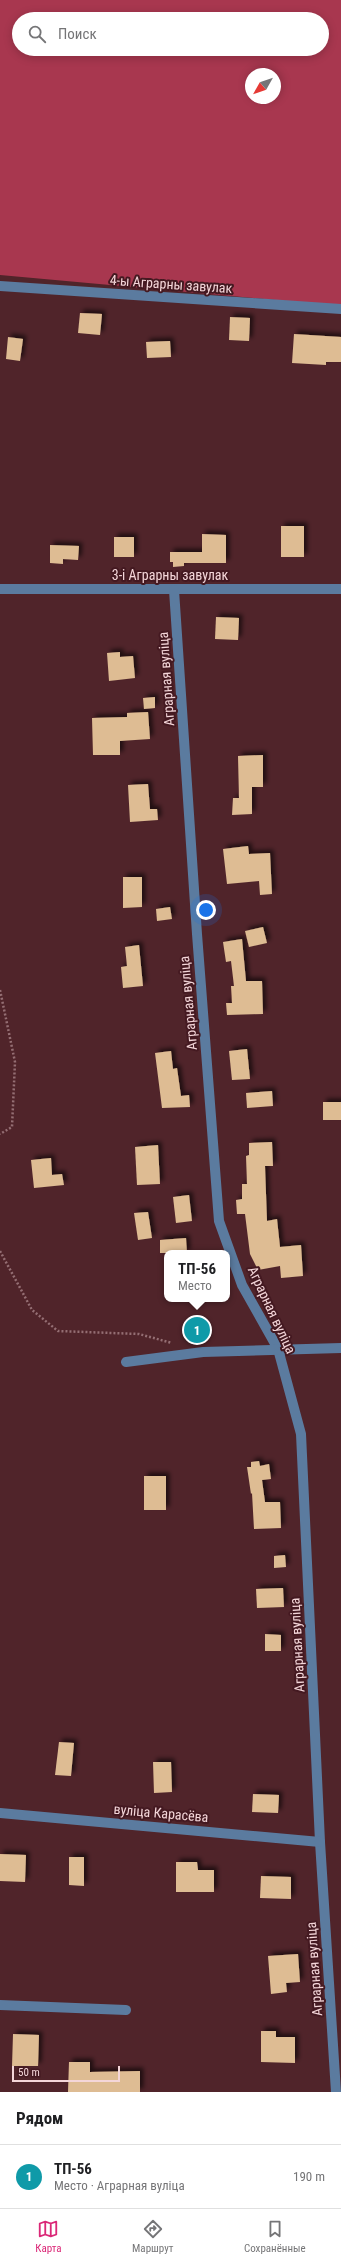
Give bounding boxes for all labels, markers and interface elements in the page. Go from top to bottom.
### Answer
search box [12,12,329,56]
icon: search [26,23,48,45]
text: Поиск [58,25,97,43]
north arrow [245,68,281,104]
street label: 4-ы Аграрны завулак [109,272,233,296]
street label: 3-і Аграрны завулак [112,567,229,583]
street label: Аграрная вуліца [155,631,177,727]
your location [196,900,216,920]
street label: Аграрная вуліца [176,955,200,1051]
popup [164,1250,230,1302]
text: ТП-56 [178,1260,216,1278]
street label: Аграрная вуліца [245,1264,299,1356]
text: Место [178,1278,212,1293]
pin: 1 [184,1315,210,1345]
street label: Аграрная вуліца [287,1597,307,1693]
street label: вуліца Карасёва [113,1801,209,1825]
street label: Аграрная вуліца [303,1921,325,2017]
scale bar [12,2064,120,2083]
text: 50 m [18,2066,40,2079]
text: Рядом [16,2108,63,2128]
text: ТП-56 [54,2160,92,2178]
text: 1 [26,2169,32,2184]
text: 190 m [293,2169,325,2184]
text: Место · Аграрная вуліца [54,2178,185,2193]
tab: Карта [35,2218,62,2255]
tab: Маршрут [132,2218,173,2255]
tab: Сохранённые [244,2218,306,2255]

